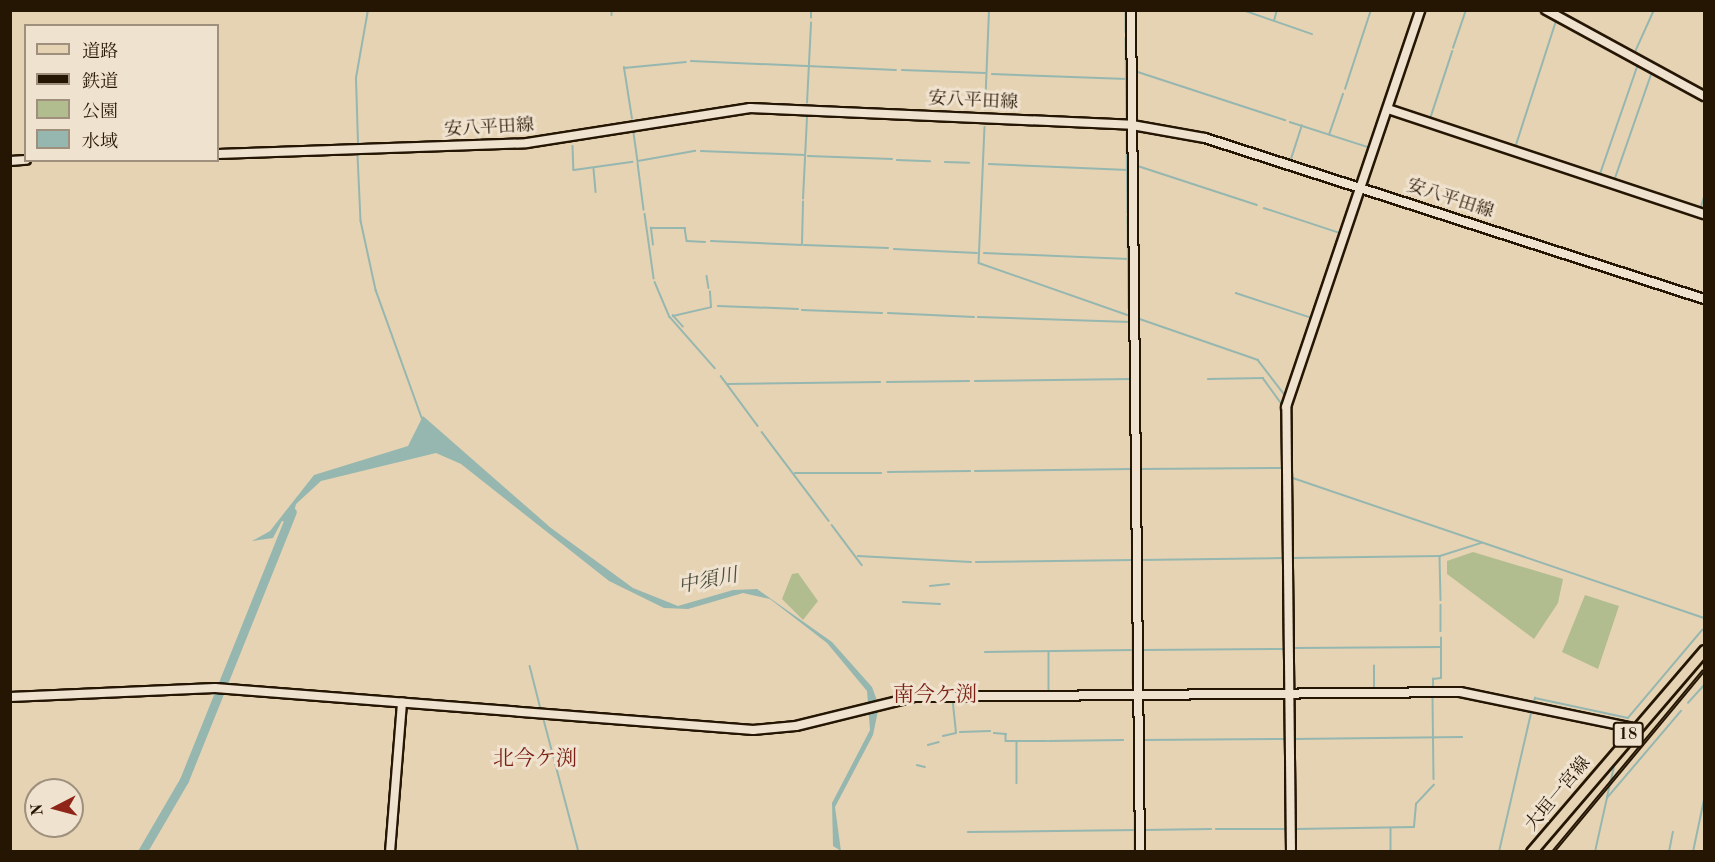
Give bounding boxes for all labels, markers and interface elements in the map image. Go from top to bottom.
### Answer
legend [24,24,219,162]
text: 道路 [82,43,118,61]
text: 鉄道 [82,73,118,91]
street label: 安八平田線 [927,88,1019,114]
text: 公園 [82,103,118,121]
street label: 安八平田線 [443,115,535,141]
text: 水域 [82,133,118,151]
street label: 安八平田線 [1404,175,1496,223]
water label: 中須川 [676,564,740,600]
district label: 南今ケ渕 [893,683,977,709]
road number: 18 [1612,722,1644,748]
district label: 北今ケ渕 [493,747,577,773]
street label: 大垣一宮線 [1521,753,1595,835]
north arrow [24,778,84,838]
text: N [29,803,47,817]

